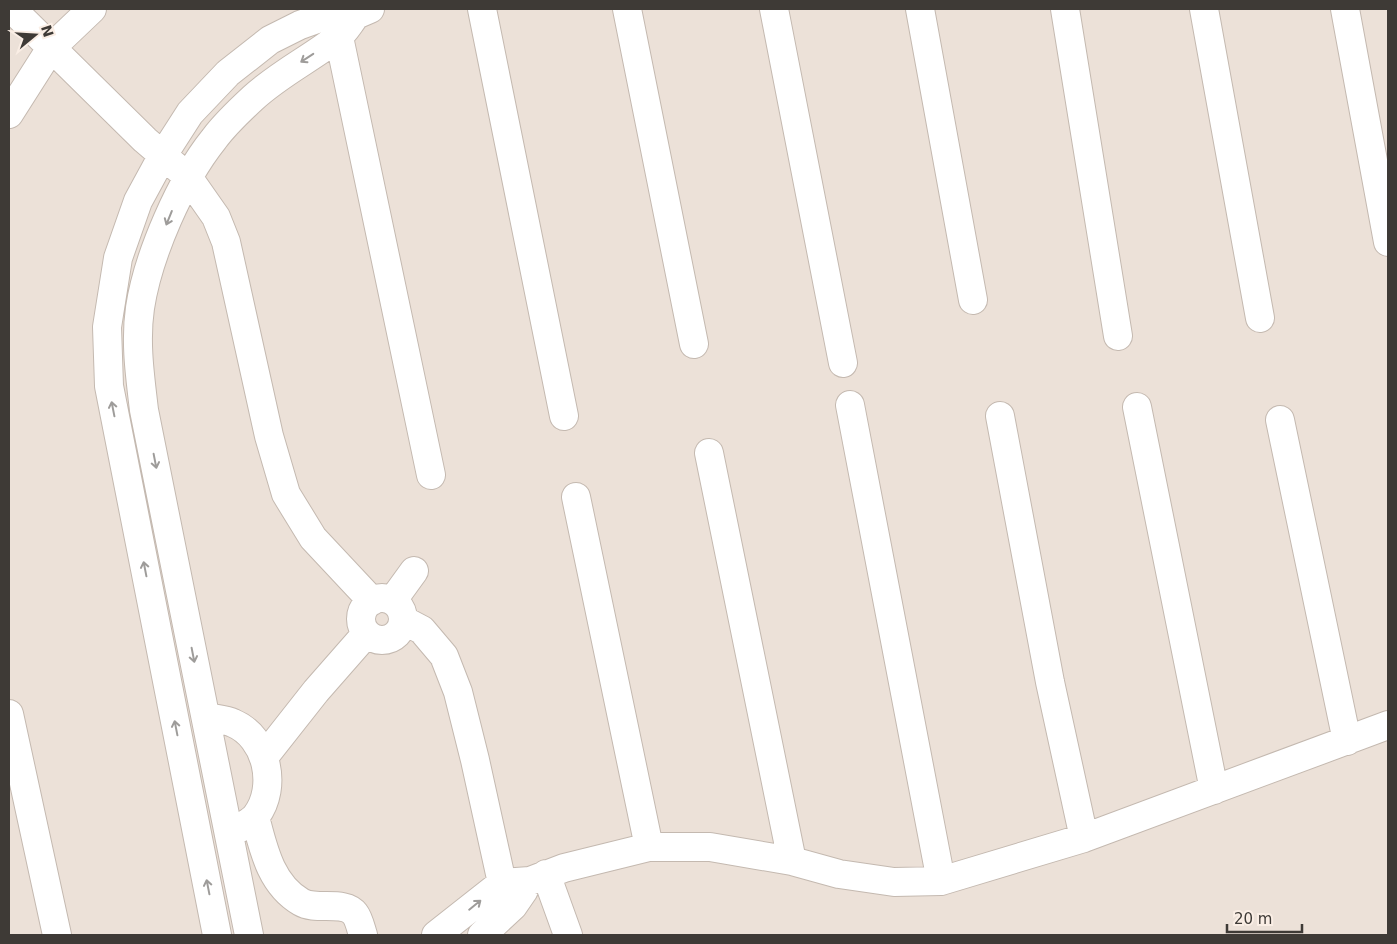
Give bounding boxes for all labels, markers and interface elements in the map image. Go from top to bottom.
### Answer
north arrow [10,10,60,60]
text: N [38,23,57,39]
one-way arrow [300,52,314,63]
one-way arrow [164,209,173,225]
one-way arrow [108,402,117,418]
one-way arrow [150,453,160,469]
one-way arrow [139,561,149,577]
one-way arrow [189,646,198,662]
one-way arrow [171,720,180,736]
one-way arrow [202,880,212,896]
one-way arrow [468,900,481,911]
scale bar [1227,902,1302,934]
text: 20 m [1234,910,1272,928]

